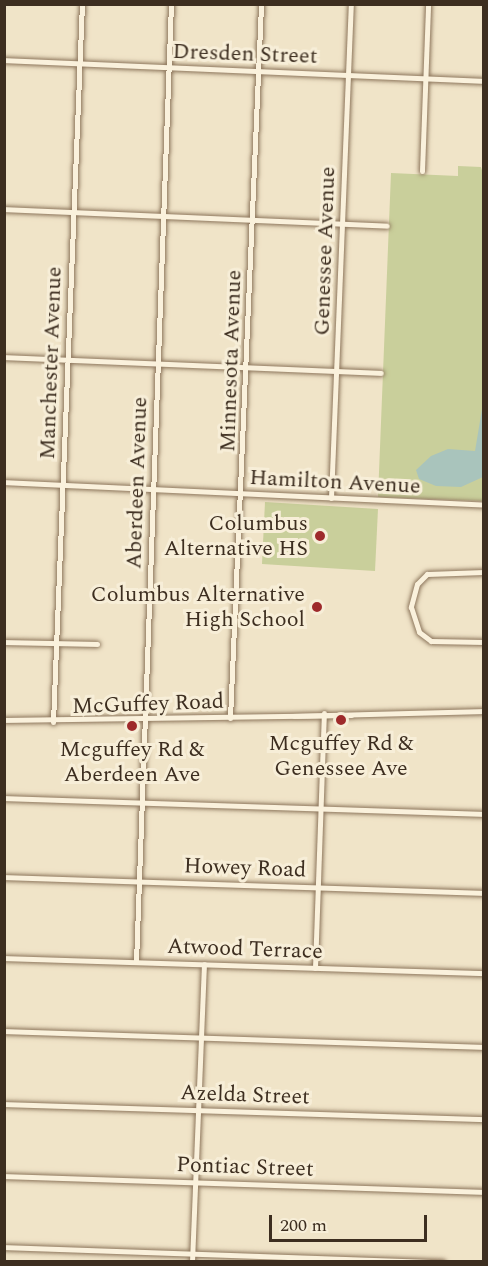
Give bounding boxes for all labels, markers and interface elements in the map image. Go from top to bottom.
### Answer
street label: Dresden Street [172,38,318,70]
street label: Genessee Avenue [309,166,341,336]
street label: Manchester Avenue [34,266,68,460]
street label: Minnesota Avenue [215,269,247,453]
street label: Aberdeen Avenue [121,396,153,570]
street label: Hamilton Avenue [249,464,421,500]
place label: Columbus Alternative HS [164,510,308,562]
marker: Columbus Alternative HS [313,529,327,543]
place label: Columbus Alternative High School [91,581,305,632]
marker: Columbus Alternative High School [310,600,324,614]
street label: McGuffey Road [71,688,225,720]
marker: Mcguffey Rd & Genessee Ave [334,713,348,727]
marker: Mcguffey Rd & Aberdeen Ave [125,719,139,733]
place label: Mcguffey Rd & Genessee Ave [268,730,414,782]
place label: Mcguffey Rd & Aberdeen Ave [59,736,205,788]
street label: Howey Road [183,853,307,883]
street label: Atwood Terrace [167,933,323,965]
street label: Azelda Street [180,1080,310,1110]
street label: Pontiac Street [176,1151,314,1183]
scale bar [272,1203,430,1241]
text: 200 m [280,1212,327,1239]

